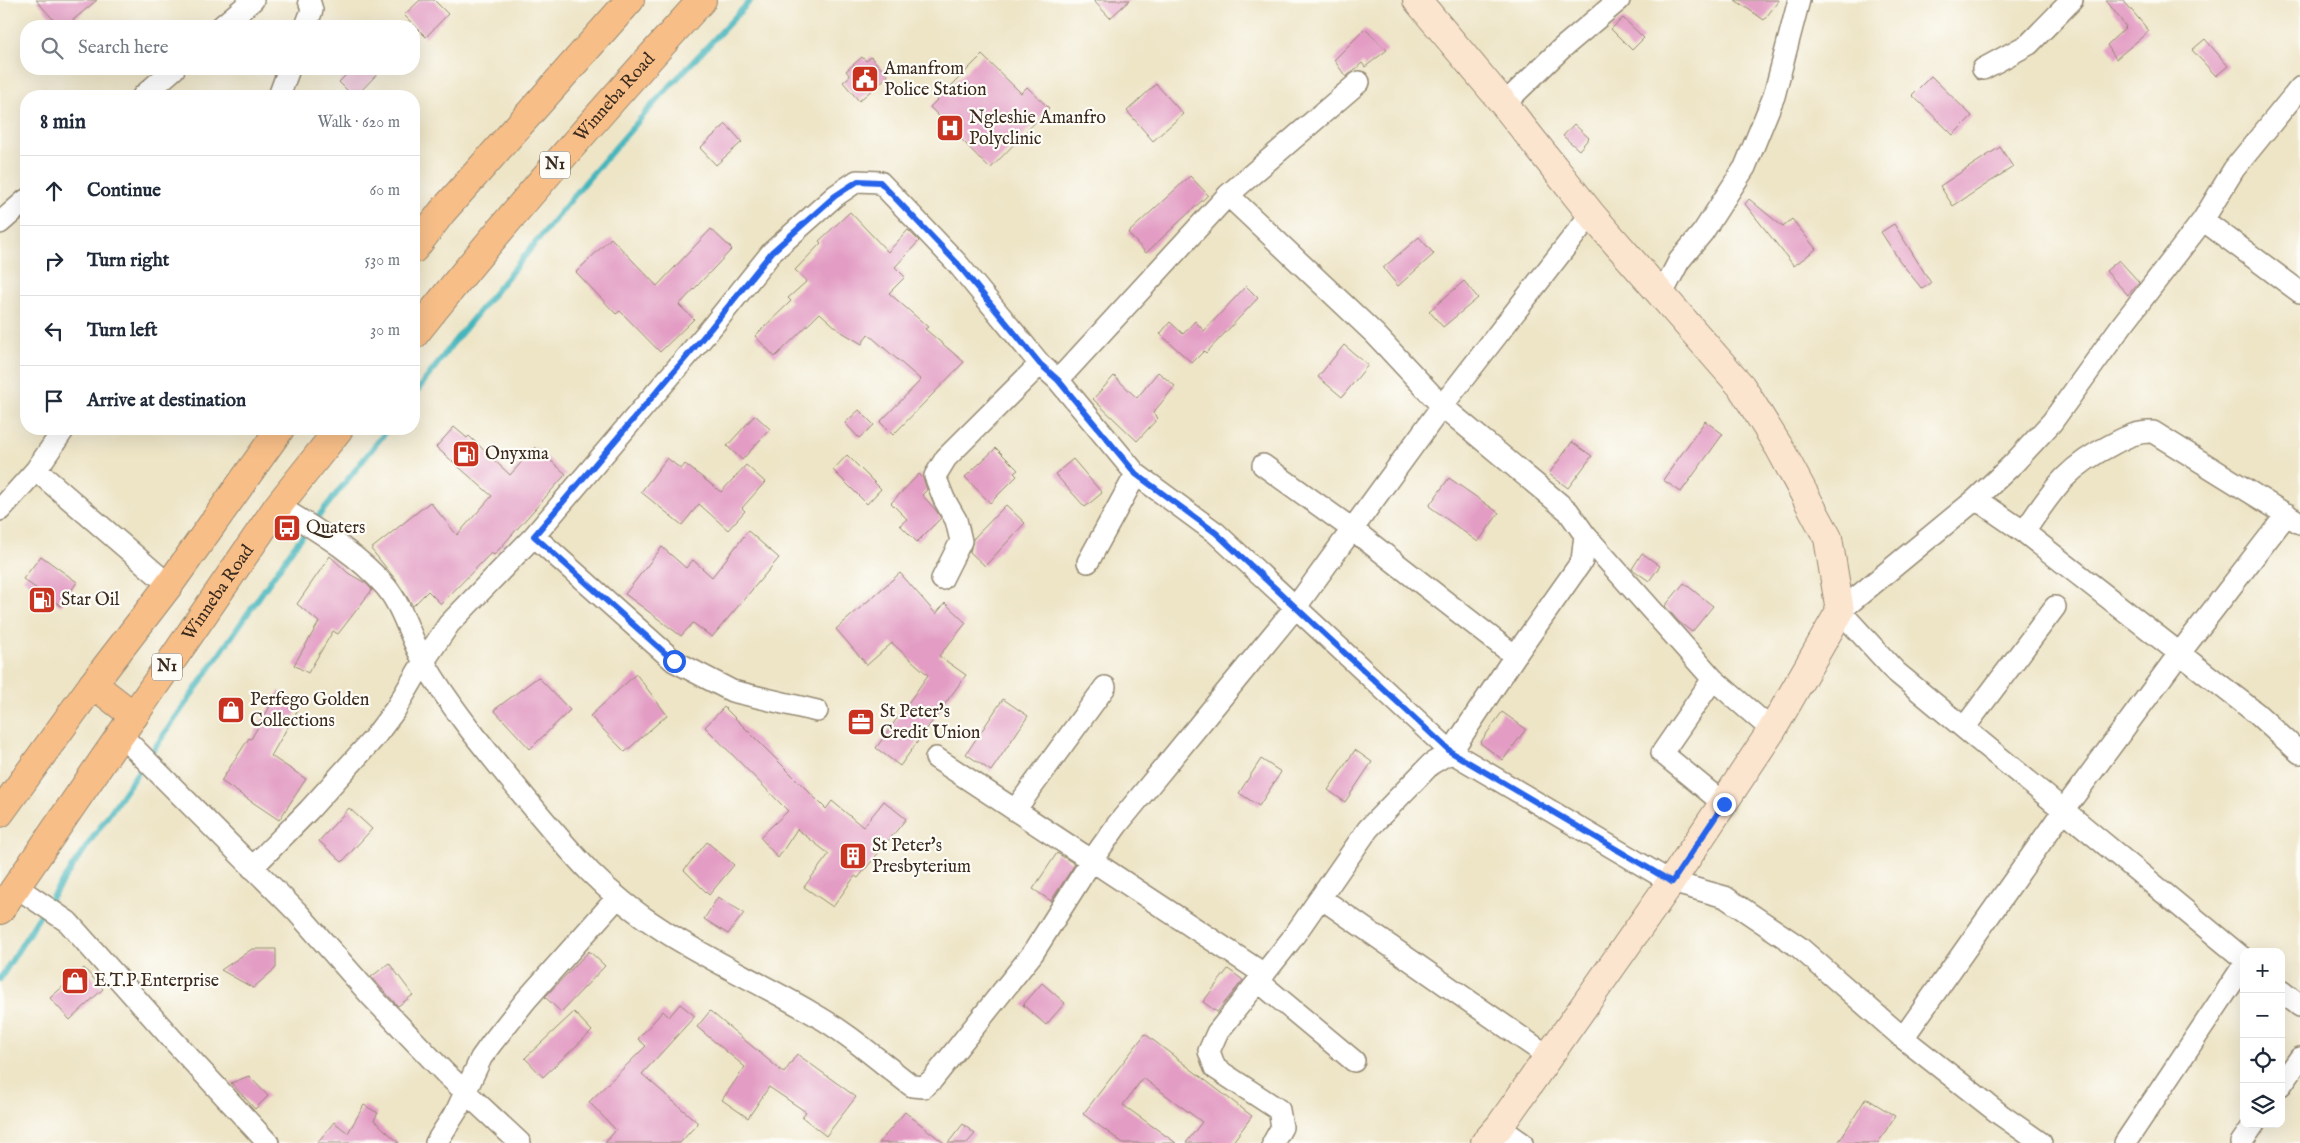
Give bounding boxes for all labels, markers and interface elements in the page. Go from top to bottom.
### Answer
search box [20,20,420,75]
icon: search [38,34,66,62]
text: Search here [78,36,169,60]
street label: Winneba Road [569,48,660,147]
place label: Amanfrom Police Station [883,58,987,102]
public building icon: Amanfrom Police Station [850,64,880,94]
place label: Ngleshie Amanfro Polyclinic [969,107,1106,151]
text: 8 min [40,109,86,136]
text: Walk · 620 m [317,113,400,133]
hospital icon: Ngleshie Amanfro Polyclinic [935,113,965,143]
road number: N1 [540,152,570,178]
icon: ahead [40,177,68,205]
text: Continue [87,179,161,203]
text: 60 m [370,181,400,201]
icon: right [40,247,68,275]
text: Turn right [87,249,169,273]
text: 530 m [365,251,400,271]
icon: left [40,317,68,345]
text: Turn left [87,319,158,343]
text: 30 m [370,321,400,341]
icon: arrive [40,387,68,415]
text: Arrive at destination [87,389,246,413]
fuel station icon: Onyxma [451,439,481,469]
place label: Onyxma [485,443,549,466]
bus stop icon: Quaters [272,513,302,543]
place label: Quaters [306,517,365,540]
street label: Winneba Road [177,540,260,645]
fuel station icon: Star Oil [27,585,57,615]
place label: Star Oil [61,589,119,612]
route start [663,650,686,673]
road number: N1 [152,654,182,680]
place label: Perfego Golden Collections [250,689,370,733]
shop icon: Perfego Golden Collections [216,695,246,725]
place label: St Peter's Credit Union [880,701,981,745]
office icon: St Peter's Credit Union [846,707,876,737]
route end [1713,793,1736,816]
place label: St Peter's Presbyterium [872,835,971,879]
building icon: St Peter's Presbyterium [838,841,868,871]
map controls [2240,948,2285,1128]
button: + [2240,948,2285,993]
shop icon: E.T.P Enterprise [60,966,90,996]
place label: E.T.P Enterprise [94,970,219,993]
button: − [2240,993,2285,1038]
button: locate [2240,1038,2285,1083]
button: layers [2240,1083,2285,1128]

